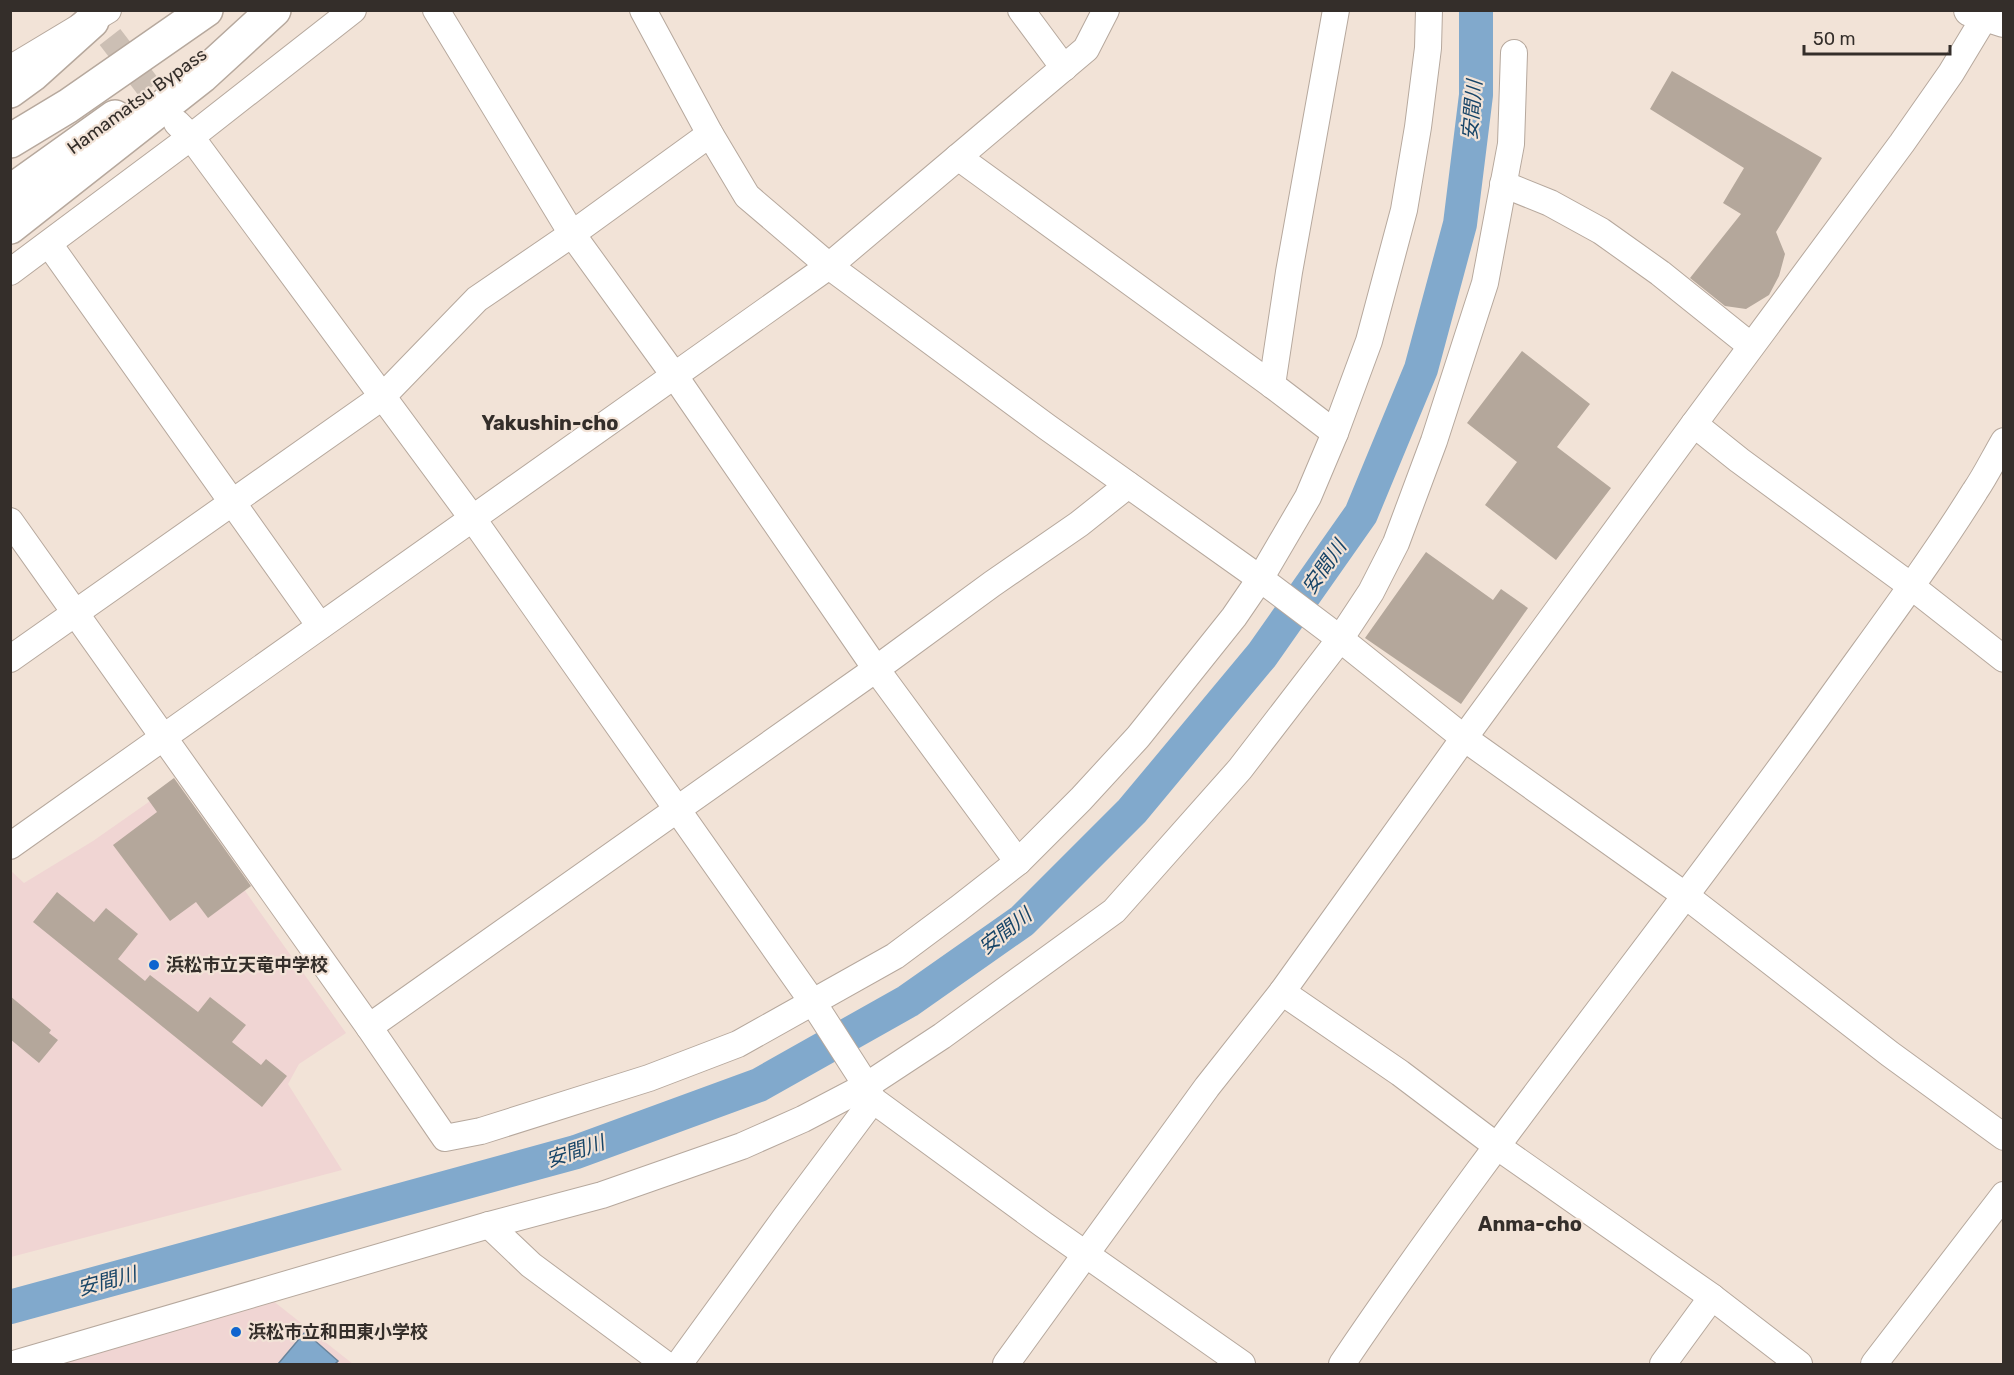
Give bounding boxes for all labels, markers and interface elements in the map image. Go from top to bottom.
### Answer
scale bar [1804,18,1950,56]
text: 50 m [1813,28,1856,50]
street label: Hamamatsu Bypass [63,43,211,159]
water label: 安間川 [1457,77,1487,141]
district label: Yakushin-cho [481,411,619,435]
water label: 安間川 [1297,534,1352,598]
water label: 安間川 [974,902,1038,959]
place label: 浜松市立天竜中学校 [166,954,328,976]
marker: 浜松市立天竜中学校 [147,958,161,972]
water label: 安間川 [543,1130,609,1172]
district label: Anma-cho [1478,1212,1582,1236]
water label: 安間川 [75,1261,141,1300]
place label: 浜松市立和田東小学校 [248,1321,428,1343]
marker: 浜松市立和田東小学校 [229,1325,243,1339]

